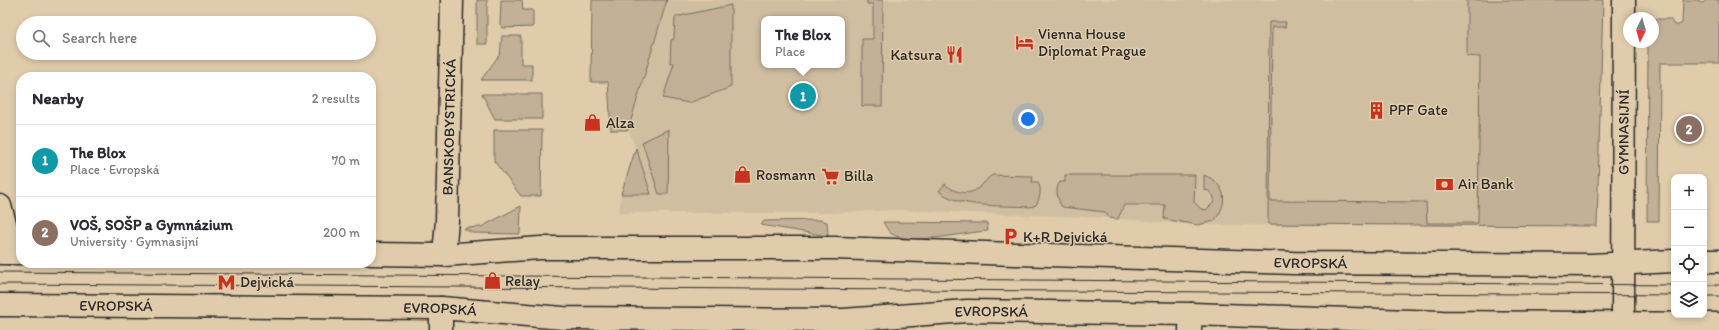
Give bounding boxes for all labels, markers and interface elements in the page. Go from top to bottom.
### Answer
north arrow [1623,12,1659,48]
search box [16,16,376,60]
popup [761,16,845,68]
place label: Vienna House Diplomat Prague [1038,25,1146,60]
text: The Blox [775,26,831,44]
icon: search [30,27,52,49]
text: Search here [62,29,137,47]
hotel icon: Vienna House Diplomat Prague [1015,33,1035,53]
text: Place [775,44,805,59]
restaurant icon: Katsura [945,45,965,65]
place label: Katsura [890,46,942,64]
street label: BANSKOBYSTRICKÁ [439,58,460,196]
pin: 1 [790,81,816,111]
text: Nearby [32,88,84,108]
street label: GYMNASIJNÍ [1614,89,1633,175]
text: 2 results [312,91,360,106]
building icon: PPF Gate [1366,100,1386,120]
place label: PPF Gate [1389,101,1448,119]
your location [1018,109,1038,129]
shop icon: Alza [583,113,603,133]
place label: Alza [606,114,635,132]
pin: 2 [1676,114,1702,144]
text: The Blox [70,144,126,162]
text: 1 [42,153,48,168]
text: 70 m [332,153,360,168]
text: Place · Evropská [70,162,160,177]
shop icon: Rosmann [733,165,753,185]
place label: Rosmann [756,166,816,184]
supermarket icon: Billa [821,166,841,186]
place label: Billa [844,167,874,185]
bank icon: Air Bank [1435,174,1455,194]
map controls [1671,174,1707,318]
button: + [1671,174,1707,210]
place label: Air Bank [1458,175,1514,193]
button: − [1671,210,1707,246]
text: VOŠ, SOŠP a Gymnázium [70,216,233,234]
text: 2 [42,225,48,240]
text: 200 m [323,225,360,240]
parking icon: K+R Dejvická [1000,227,1020,247]
place label: K+R Dejvická [1023,228,1108,246]
text: University · Gymnasijní [70,234,198,249]
button: locate [1671,246,1707,282]
street label: EVROPSKÁ [1273,253,1348,272]
shop icon: Relay [482,271,502,291]
metro station icon: Dejvická [217,272,237,292]
place label: Relay [505,272,540,290]
place label: Dejvická [240,273,294,291]
button: layers [1671,282,1707,318]
street label: EVROPSKÁ [79,297,153,315]
street label: EVROPSKÁ [403,299,478,320]
street label: EVROPSKÁ [954,302,1029,321]

